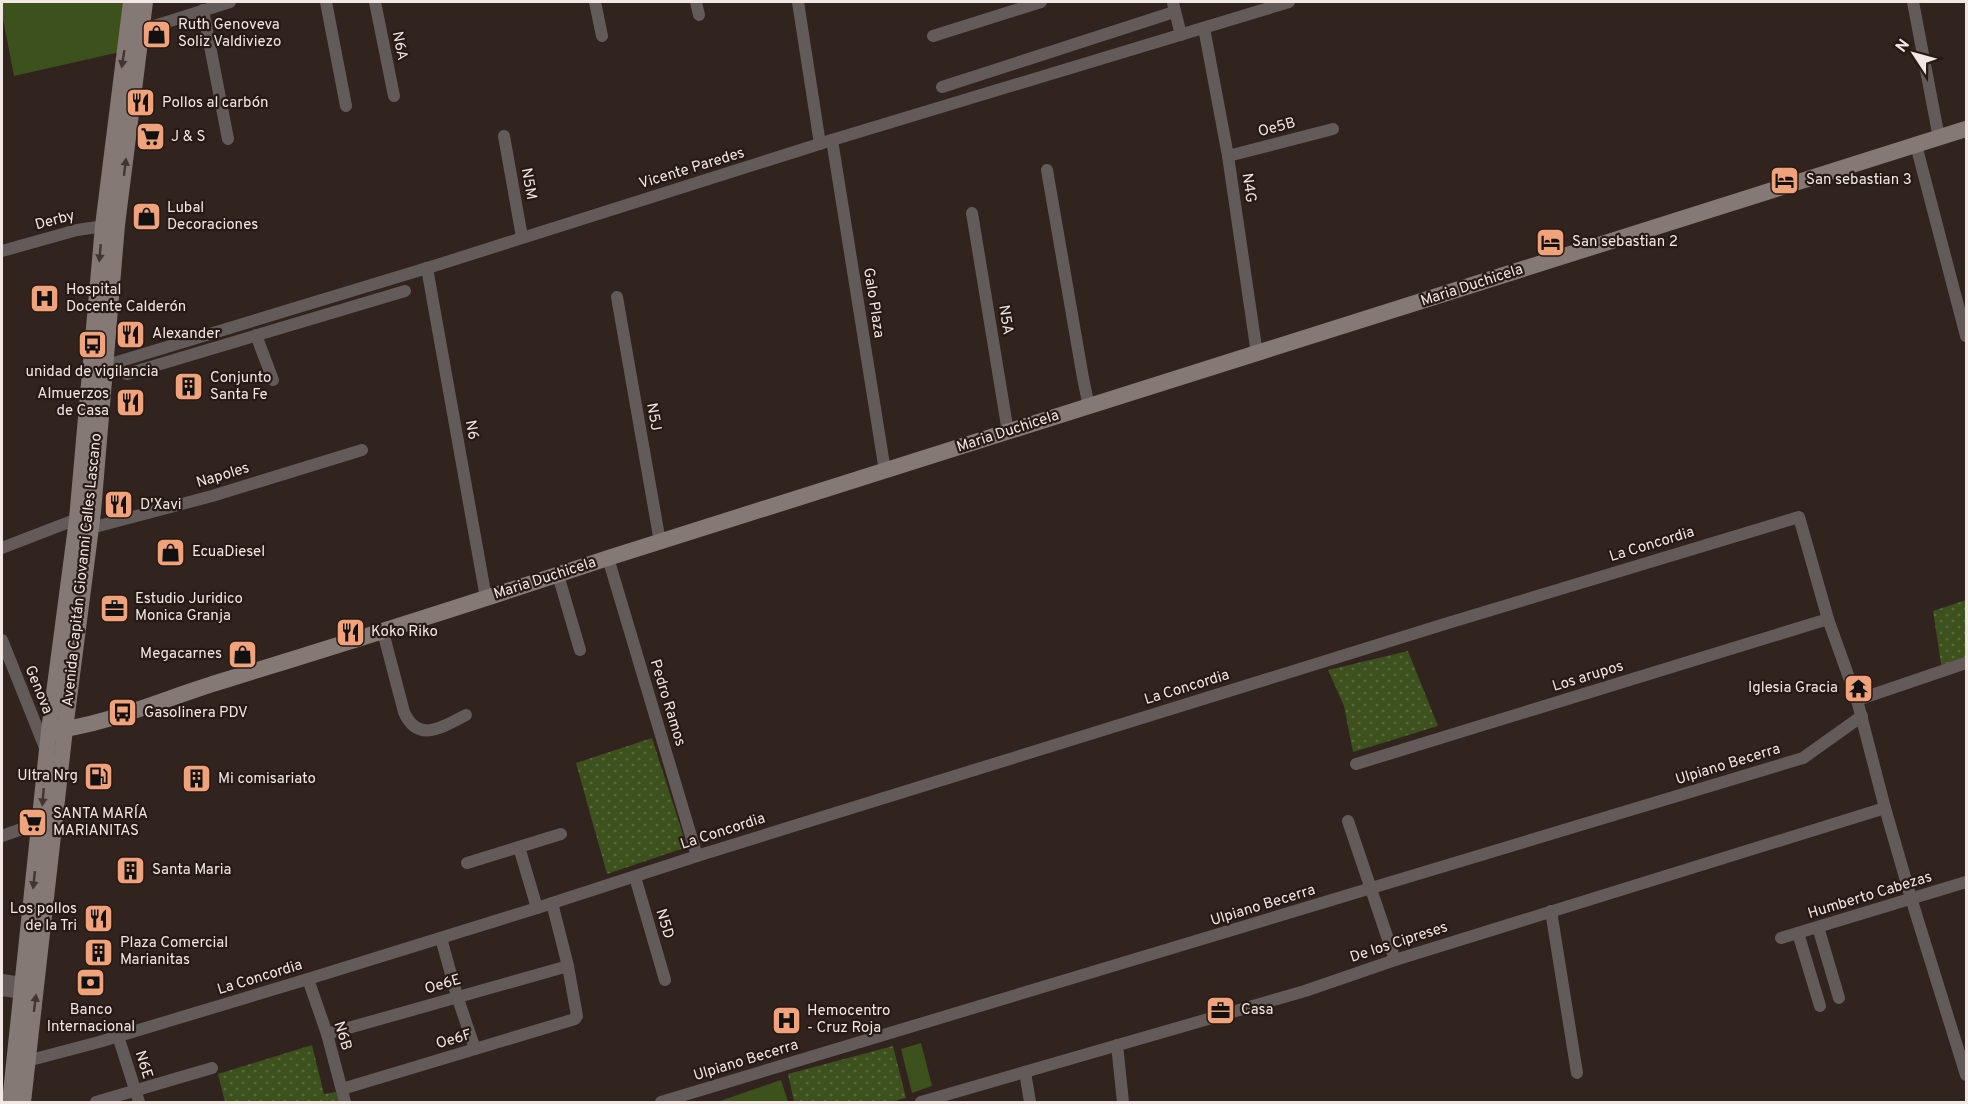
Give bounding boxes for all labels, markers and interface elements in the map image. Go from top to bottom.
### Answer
place label: Ruth Genoveva Soliz Valdiviezo [178,16,281,52]
shop icon: Ruth Genoveva Soliz Valdiviezo [141,18,173,50]
north arrow [1884,24,1944,84]
street label: N6A [387,30,411,62]
text: N [1892,36,1915,57]
one-way arrow [118,50,127,69]
restaurant icon: Pollos al carbón [125,87,157,119]
place label: Pollos al carbón [162,94,269,113]
street label: Oe5B [1256,114,1298,142]
supermarket icon: J & S [134,121,166,153]
place label: J & S [171,128,205,147]
street label: Vicente Paredes [637,144,747,194]
one-way arrow [120,157,129,176]
hotel icon: San sebastian 3 [1769,164,1801,196]
street label: N5M [516,167,540,201]
place label: San sebastian 3 [1806,171,1912,190]
street label: N4G [1237,172,1259,204]
place label: Lubal Decoraciones [167,199,258,235]
shop icon: Lubal Decoraciones [130,201,162,233]
street label: Derby [33,207,77,235]
hotel icon: San sebastian 2 [1535,226,1567,258]
place label: San sebastian 2 [1572,233,1678,252]
one-way arrow [96,244,105,263]
street label: Maria Duchicela [1418,261,1526,311]
street label: Galo Plaza [858,267,888,339]
place label: Hospital Docente Calderón [66,281,186,317]
hospital icon: Hospital Docente Calderón [29,283,61,315]
street label: N5A [993,304,1017,336]
restaurant icon: Alexander [115,318,147,350]
place label: Alexander [152,325,221,344]
bus stop icon: unidad de vigilancia [76,329,108,361]
place label: unidad de vigilancia [26,363,158,382]
place label: Conjunto Santa Fe [210,369,271,405]
building icon: Conjunto Santa Fe [173,371,205,403]
place label: Almuerzos de Casa [37,385,109,421]
restaurant icon: Almuerzos de Casa [114,387,146,419]
street label: N5J [641,402,665,432]
street label: Maria Duchicela [954,407,1062,457]
street label: N6 [460,419,482,441]
street label: Avenida Capitán Giovanni Calles Lascano [59,432,107,708]
street label: Napoles [194,459,252,493]
restaurant icon: D'Xavi [103,489,135,521]
place label: D'Xavi [140,496,182,515]
street label: La Concordia [1607,523,1697,567]
shop icon: EcuaDiesel [155,536,187,568]
place label: EcuaDiesel [192,543,265,562]
street label: Maria Duchicela [491,554,599,604]
place label: Estudio Juridico Monica Granja [135,590,243,626]
office icon: Estudio Juridico Monica Granja [98,592,130,624]
restaurant icon: Koko Riko [334,616,366,648]
place label: Koko Riko [371,623,438,642]
shop icon: Megacarnes [227,638,259,670]
place label: Megacarnes [140,645,222,664]
street label: Pedro Ramos [645,657,689,749]
street label: Los arupos [1550,657,1626,697]
street label: Genova [20,663,56,717]
street label: La Concordia [1142,666,1232,710]
temple icon: Iglesia Gracia [1843,672,1875,704]
place label: Iglesia Gracia [1748,679,1838,698]
bus stop icon: Gasolinera PDV [107,697,139,729]
place label: Gasolinera PDV [144,704,248,723]
street label: Ulpiano Becerra [1673,740,1783,790]
fuel station icon: Ultra Nrg [83,760,115,792]
building icon: Mi comisariato [181,763,213,795]
place label: Ultra Nrg [17,767,78,786]
place label: Mi comisariato [218,770,316,789]
one-way arrow [38,788,48,807]
place label: SANTA MARÍA MARIANITAS [53,804,148,841]
supermarket icon: SANTA MARÍA MARIANITAS [16,807,48,839]
street label: La Concordia [678,809,768,855]
building icon: Santa Maria [115,854,147,886]
place label: Santa Maria [152,861,231,880]
street label: Humberto Cabezas [1806,868,1934,924]
one-way arrow [29,871,39,890]
street label: Ulpiano Becerra [1208,881,1318,931]
place label: Los pollos de la Tri [10,900,77,936]
restaurant icon: Los pollos de la Tri [82,902,114,934]
street label: N5D [651,907,677,941]
street label: De los Cipreses [1348,918,1450,968]
place label: Plaza Comercial Marianitas [120,934,228,970]
building icon: Plaza Comercial Marianitas [83,936,115,968]
street label: La Concordia [215,956,305,1000]
bank icon: Banco Internacional [75,967,107,999]
street label: Oe6E [423,971,463,999]
one-way arrow [30,993,39,1012]
office icon: Casa [1204,994,1236,1026]
place label: Banco Internacional [47,1001,135,1037]
place label: Casa [1241,1001,1273,1020]
place label: Hemocentro - Cruz Roja [807,1002,890,1038]
hospital icon: Hemocentro - Cruz Roja [770,1004,802,1036]
street label: N6B [329,1019,355,1053]
street label: Oe6F [434,1026,474,1054]
street label: Ulpiano Becerra [691,1036,801,1086]
street label: N6E [130,1049,156,1081]

